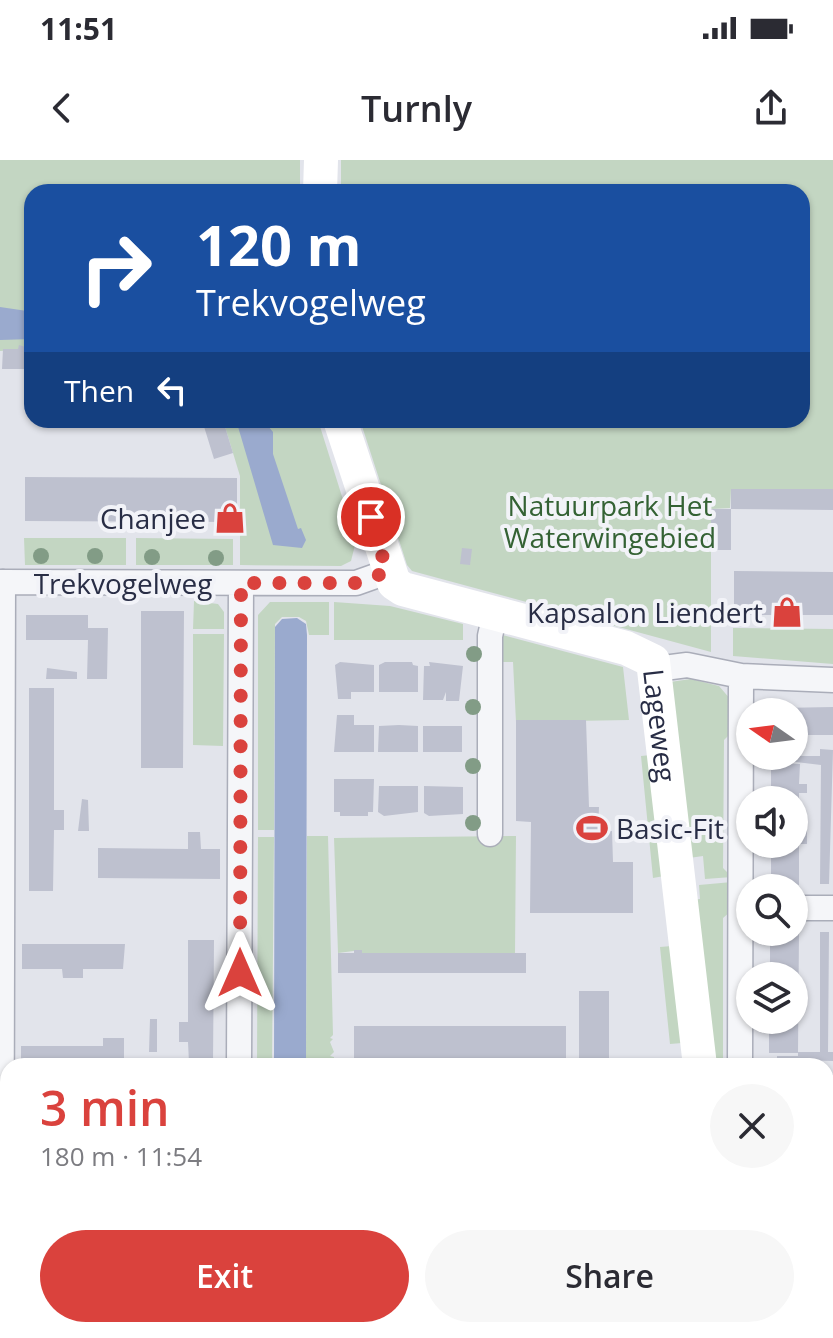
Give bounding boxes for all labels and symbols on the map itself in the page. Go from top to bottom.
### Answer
pin [337,483,405,551]
park label: Natuurpark Het Waterwingebied [504,486,716,556]
place label: Chanjee [100,499,206,537]
shop icon: Chanjee [213,501,247,535]
street label: Trekvogelweg [34,564,212,602]
place label: Kapsalon Liendert [527,593,763,631]
shop icon: Kapsalon Liendert [770,595,804,629]
street label: Lageweg [635,667,686,784]
north arrow [736,698,808,770]
place label: Basic-Fit [616,809,724,847]
sports icon: Basic-Fit [575,811,609,845]
position arrow [198,931,282,1015]

